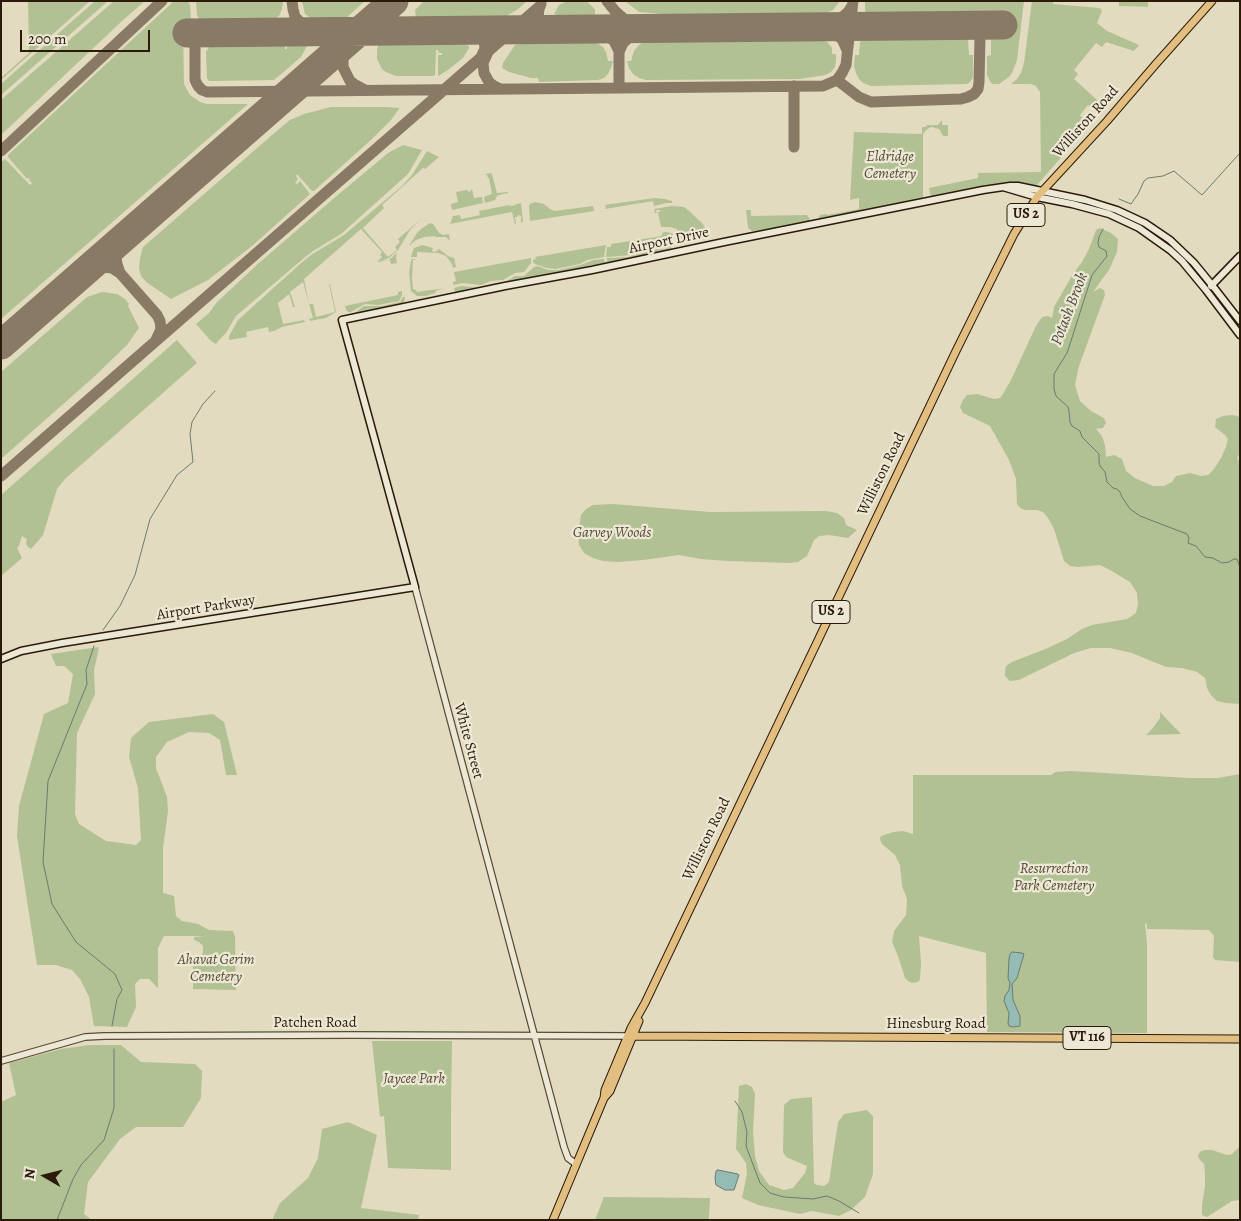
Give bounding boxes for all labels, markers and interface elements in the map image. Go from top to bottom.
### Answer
scale bar [22,20,152,52]
text: 200 m [28,29,67,49]
street label: Williston Road [1049,83,1123,161]
park label: Eldridge Cemetery [864,148,916,183]
road number: US 2 [1007,204,1045,226]
street label: Airport Drive [627,224,711,258]
water label: Potash Brook [1047,270,1093,348]
street label: Williston Road [854,430,910,518]
park label: Garvey Woods [573,524,651,542]
street label: Airport Parkway [156,591,256,625]
road number: US 2 [812,600,850,624]
street label: White Street [449,701,487,781]
street label: Williston Road [679,795,735,883]
park label: Resurrection Park Cemetery [1014,860,1094,895]
park label: Ahavat Gerim Cemetery [178,951,254,986]
street label: Patchen Road [273,1014,357,1032]
street label: Hinesburg Road [886,1015,986,1033]
road number: VT 116 [1063,1026,1111,1050]
park label: Jaycee Park [383,1070,445,1088]
north arrow [20,1151,70,1201]
text: N [20,1167,40,1180]

